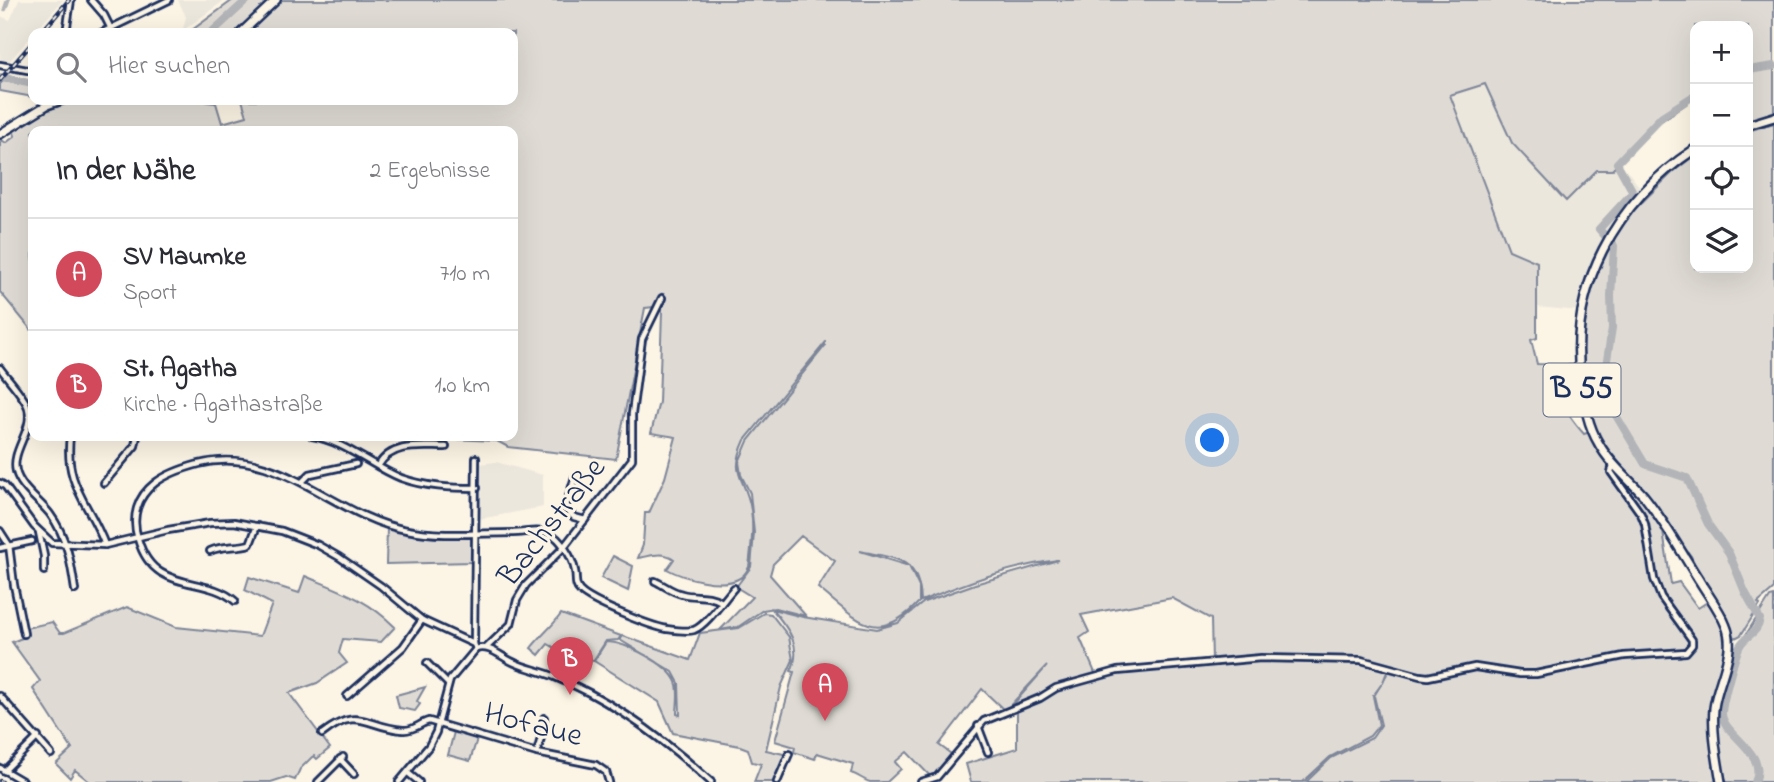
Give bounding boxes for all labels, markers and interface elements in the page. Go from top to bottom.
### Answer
map controls [1690,21,1753,273]
button: + [1690,21,1753,84]
search box [28,28,518,105]
icon: search [52,48,90,86]
text: Hier suchen [108,48,230,86]
button: − [1690,84,1753,147]
button: locate [1690,147,1753,210]
text: In der Nähe [56,150,196,194]
text: 2 Ergebnisse [370,155,490,188]
button: layers [1690,210,1753,273]
text: SV Maumke [123,239,246,277]
text: A [72,258,86,291]
text: 710 m [440,258,490,291]
text: Sport [123,277,177,310]
text: St. Agatha [123,351,237,389]
road number: B 55 [1544,364,1620,416]
text: B [71,370,87,403]
text: 1.0 km [434,370,490,403]
text: Kirche · Agathastraße [123,389,323,422]
your location [1195,423,1229,457]
street label: Bachstraße [487,448,619,599]
pin: B [547,637,593,695]
pin: A [802,663,848,721]
street label: Hofaue [479,691,588,761]

